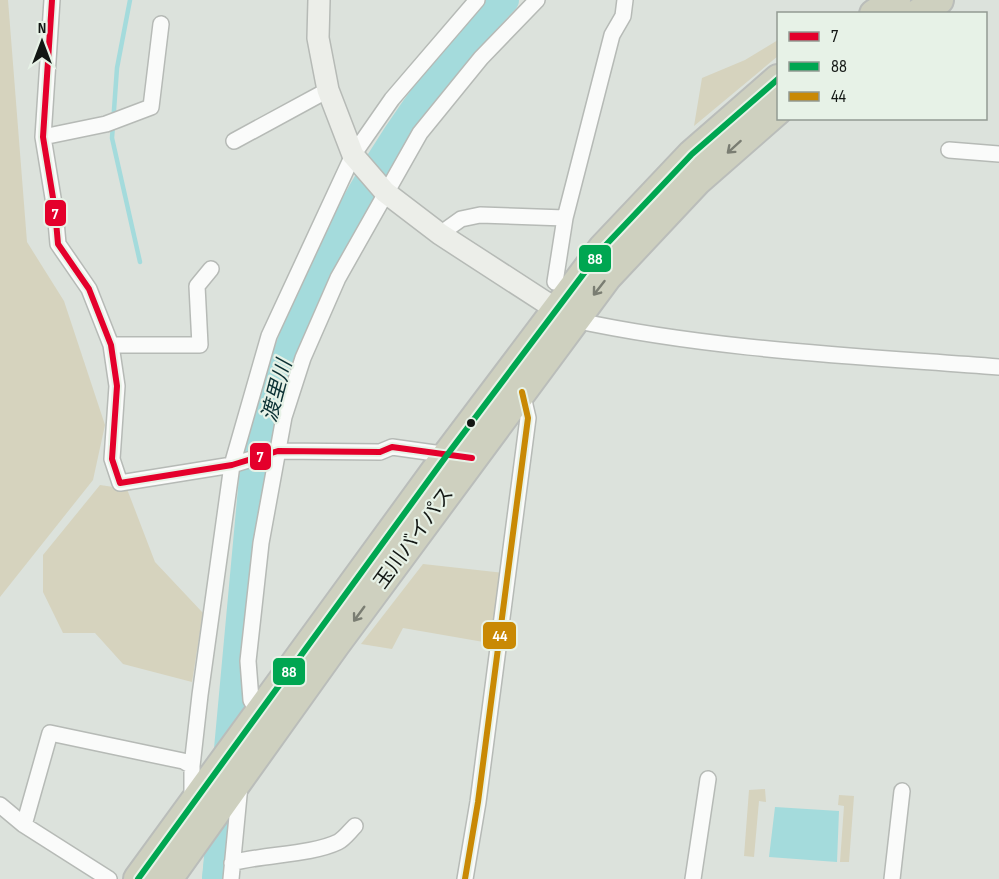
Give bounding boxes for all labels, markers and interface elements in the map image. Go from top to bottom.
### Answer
north arrow [12,12,72,72]
legend [777,12,987,120]
text: N [38,19,46,38]
text: 7 [831,26,839,47]
text: 88 [831,56,847,77]
text: 44 [831,86,847,107]
one-way arrow [727,140,742,154]
line badge: 7 [44,199,67,227]
text: 7 [52,205,59,224]
line badge: 88 [578,244,612,273]
text: 88 [587,250,603,269]
one-way arrow [592,279,605,295]
water label: 渡里川 [257,355,298,425]
unlabelled marker [465,417,477,429]
line badge: 7 [249,442,272,471]
text: 7 [257,448,264,467]
street label: 玉川バイパス [369,483,459,593]
one-way arrow [352,605,365,621]
line badge: 44 [482,621,517,650]
text: 44 [493,627,508,646]
line badge: 88 [272,657,306,686]
text: 88 [281,663,297,682]

